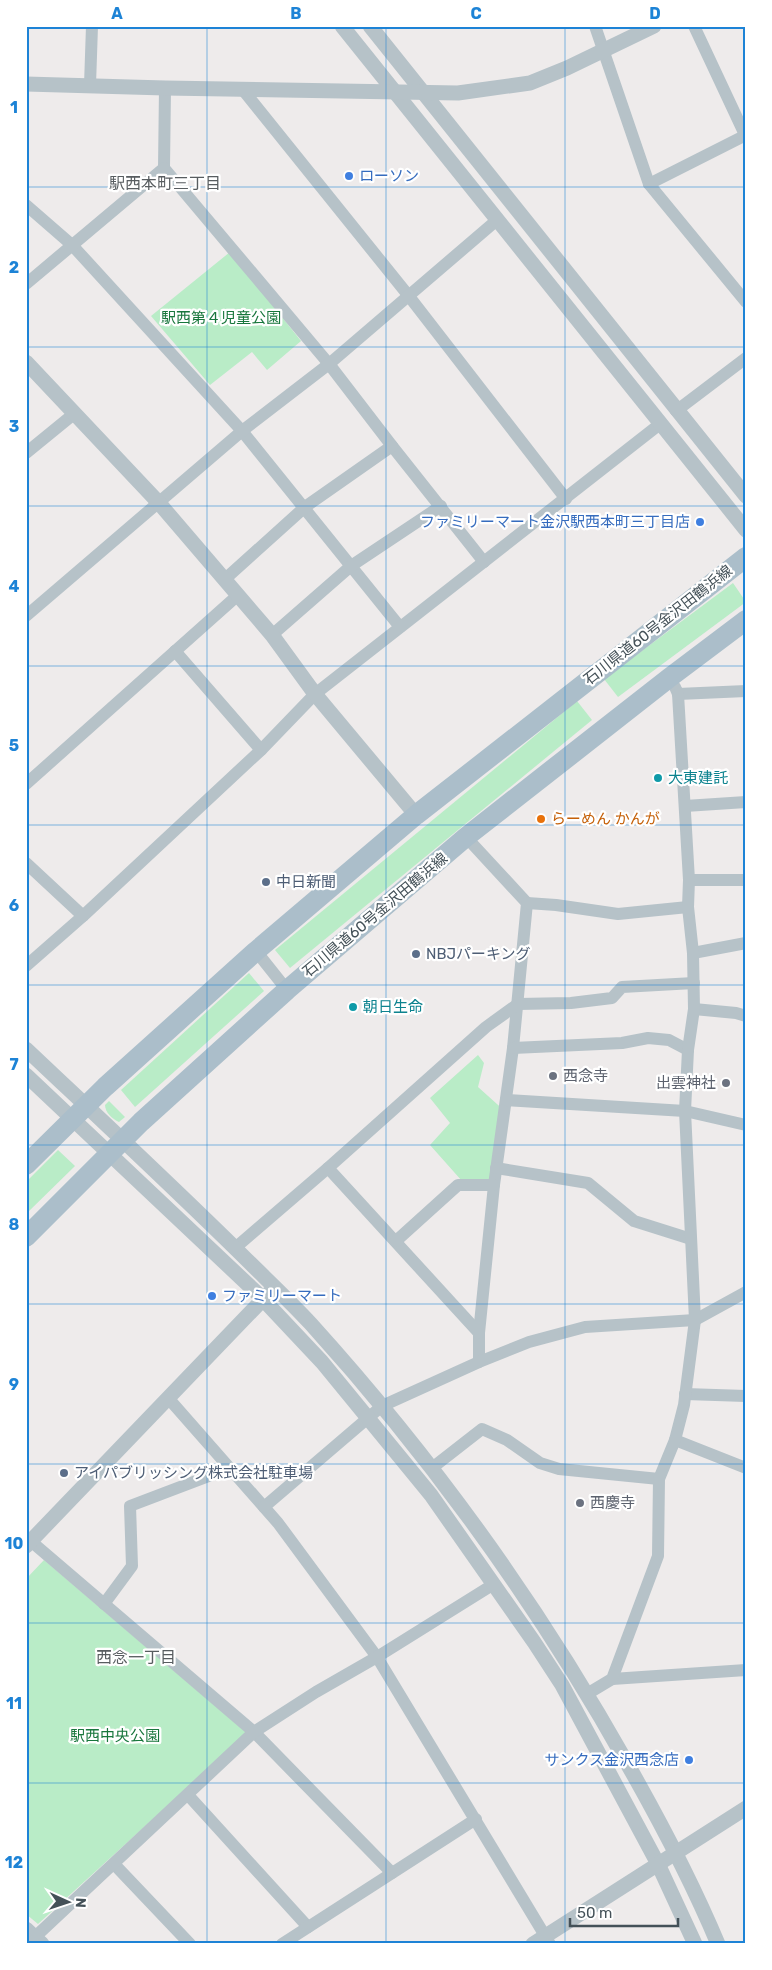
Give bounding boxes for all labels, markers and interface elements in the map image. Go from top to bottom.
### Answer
text: A [111,4,123,23]
text: B [290,4,302,23]
text: C [470,4,482,23]
text: D [649,4,661,23]
text: 1 [10,98,18,117]
place label: ローソン [359,167,419,185]
marker: ローソン [343,170,355,182]
district label: 駅西本町三丁目 [109,174,221,193]
text: 2 [9,258,19,277]
park label: 駅西第４児童公園 [161,309,281,327]
text: 3 [9,417,19,436]
place label: ファミリーマート金沢駅西本町三丁目店 [420,513,690,531]
marker: ファミリーマート金沢駅西本町三丁目店 [694,516,706,528]
street label: 石川県道60号金沢田鶴浜線 [580,561,736,689]
text: 4 [9,577,20,596]
text: 5 [9,736,19,755]
place label: 大東建託 [668,769,728,787]
marker: 大東建託 [652,772,664,784]
place label: らーめん かんが [551,810,660,828]
marker: らーめん かんが [535,813,547,825]
street label: 石川県道60号金沢田鶴浜線 [299,849,451,981]
place label: 中日新聞 [276,873,336,891]
marker: 中日新聞 [260,876,272,888]
text: 6 [9,896,19,915]
place label: NBJパーキング [426,945,531,963]
marker: NBJパーキング [410,948,422,960]
place label: 朝日生命 [363,998,423,1016]
marker: 朝日生命 [347,1001,359,1013]
text: 7 [9,1055,19,1074]
place label: 西念寺 [563,1067,608,1085]
marker: 西念寺 [547,1070,559,1082]
place label: 出雲神社 [656,1074,716,1092]
marker: 出雲神社 [720,1077,732,1089]
text: 8 [9,1215,20,1234]
place label: ファミリーマート [222,1287,342,1305]
marker: ファミリーマート [206,1290,218,1302]
text: 9 [9,1375,19,1394]
place label: アイパブリッシング株式会社駐車場 [74,1464,313,1482]
marker: アイパブリッシング株式会社駐車場 [58,1467,70,1479]
place label: 西慶寺 [590,1494,635,1512]
marker: 西慶寺 [574,1497,586,1509]
text: 10 [5,1534,24,1553]
district label: 西念一丁目 [96,1648,176,1667]
text: 11 [6,1694,22,1713]
park label: 駅西中央公園 [70,1727,160,1745]
place label: サンクス金沢西念店 [544,1751,679,1769]
marker: サンクス金沢西念店 [683,1754,695,1766]
text: 12 [5,1853,23,1872]
north arrow [42,1878,92,1928]
scale bar [570,1895,677,1927]
text: N [72,1897,89,1908]
text: 50 m [577,1904,612,1922]

